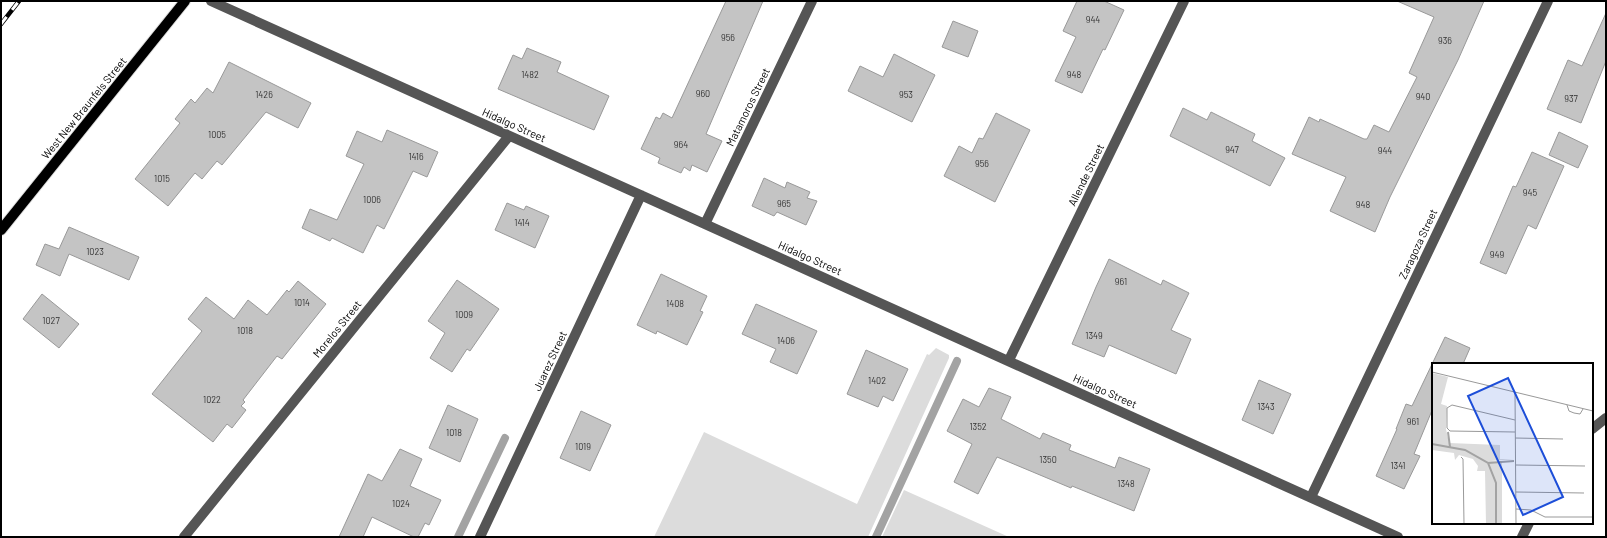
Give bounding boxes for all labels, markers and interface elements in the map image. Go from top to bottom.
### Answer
house number: 944 [1086,14,1100,25]
house number: 956 [721,32,735,43]
house number: 936 [1438,35,1452,46]
street label: West New Braunfels Street [39,54,129,161]
street label: Matamoros Street [723,65,772,148]
house number: 1482 [521,69,539,80]
house number: 948 [1067,69,1081,80]
house number: 960 [696,88,710,99]
house number: 1426 [255,89,273,100]
house number: 953 [899,89,913,100]
house number: 940 [1416,91,1430,102]
house number: 937 [1564,93,1579,104]
street label: Hidalgo Street [480,105,548,144]
house number: 1005 [208,129,226,140]
house number: 964 [674,139,688,150]
street label: Allende Street [1065,142,1106,208]
house number: 947 [1225,144,1240,155]
house number: 944 [1378,145,1392,156]
house number: 1416 [408,151,424,162]
house number: 956 [975,158,989,169]
house number: 1015 [154,173,170,184]
house number: 945 [1523,187,1538,198]
house number: 1006 [363,194,381,205]
house number: 965 [777,198,791,209]
house number: 948 [1356,199,1370,210]
street label: Zaragoza Street [1396,207,1439,281]
house number: 1414 [514,217,530,228]
street label: Hidalgo Street [776,238,844,277]
house number: 1023 [86,246,104,257]
house number: 949 [1490,249,1504,260]
house number: 961 [1115,276,1127,287]
house number: 1014 [294,297,310,308]
street label: Morelos Street [310,298,364,360]
house number: 1408 [666,298,684,309]
house number: 1009 [455,309,473,320]
house number: 1027 [42,315,60,326]
house number: 1018 [237,325,253,336]
street label: Juarez Street [530,329,569,393]
house number: 1349 [1085,330,1103,341]
house number: 1406 [777,335,795,346]
inset map [1432,363,1593,524]
street label: Hidalgo Street [1071,371,1139,410]
house number: 1402 [868,375,886,386]
house number: 1022 [203,394,221,405]
house number: 1343 [1257,401,1275,412]
house number: 961 [1407,416,1419,427]
house number: 1352 [969,421,987,432]
house number: 1018 [446,427,462,438]
house number: 1019 [575,441,591,452]
house number: 1350 [1039,454,1057,465]
house number: 1341 [1390,460,1406,471]
house number: 1348 [1117,478,1135,489]
house number: 1024 [392,498,410,509]

